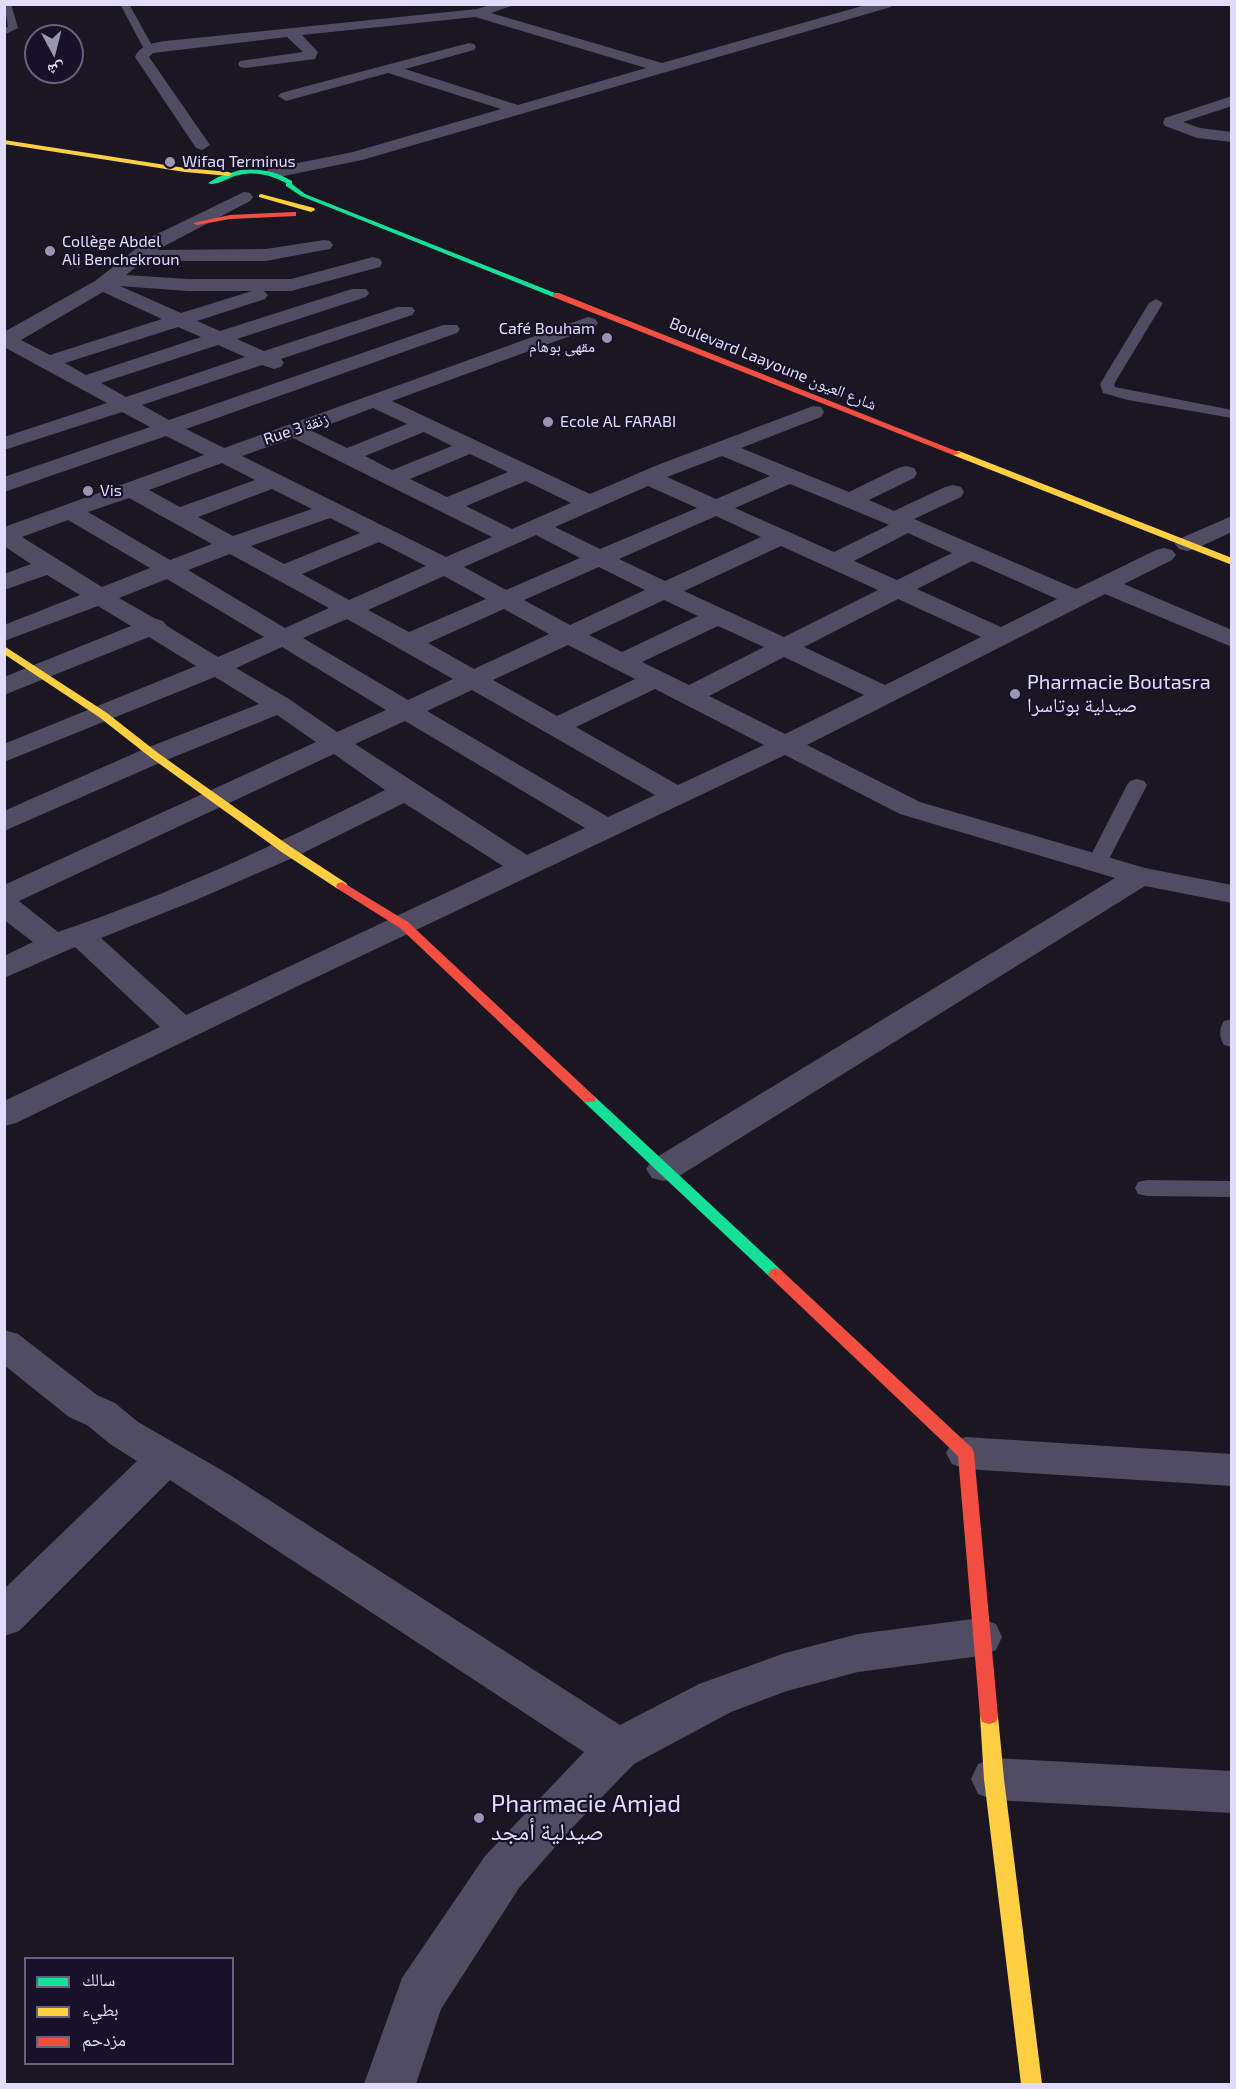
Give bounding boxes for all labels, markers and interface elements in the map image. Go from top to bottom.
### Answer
north arrow [24,24,84,84]
text: ش [46,60,66,81]
place label: Wifaq Terminus [182,152,296,172]
marker: Wifaq Terminus [163,155,177,169]
place label: Collège Abdel Ali Benchekroun [62,232,180,270]
marker: Collège Abdel Ali Benchekroun [43,244,57,258]
street label: Boulevard Laayoune شارع العيون [667,314,879,414]
place label: Café Bouham مقهى بوهام [499,319,595,357]
marker: Café Bouham مقهى بوهام [600,331,614,345]
street label: Rue 3 زنقة [261,409,331,449]
place label: Ecole AL FARABI [560,412,676,432]
marker: Ecole AL FARABI [541,415,555,429]
place label: Vis [100,481,122,501]
marker: Vis [81,484,95,498]
place label: Pharmacie Boutasra صيدلية بوتاسرا [1027,670,1211,717]
marker: Pharmacie Boutasra صيدلية بوتاسرا [1008,687,1022,701]
place label: Pharmacie Amjad صيدلية أمجد [491,1790,681,1846]
marker: Pharmacie Amjad صيدلية أمجد [472,1811,486,1825]
legend [24,1957,234,2065]
text: سالك [82,1968,115,1990]
text: بطيء [82,1998,119,2020]
text: مزدحم [82,2028,126,2050]

